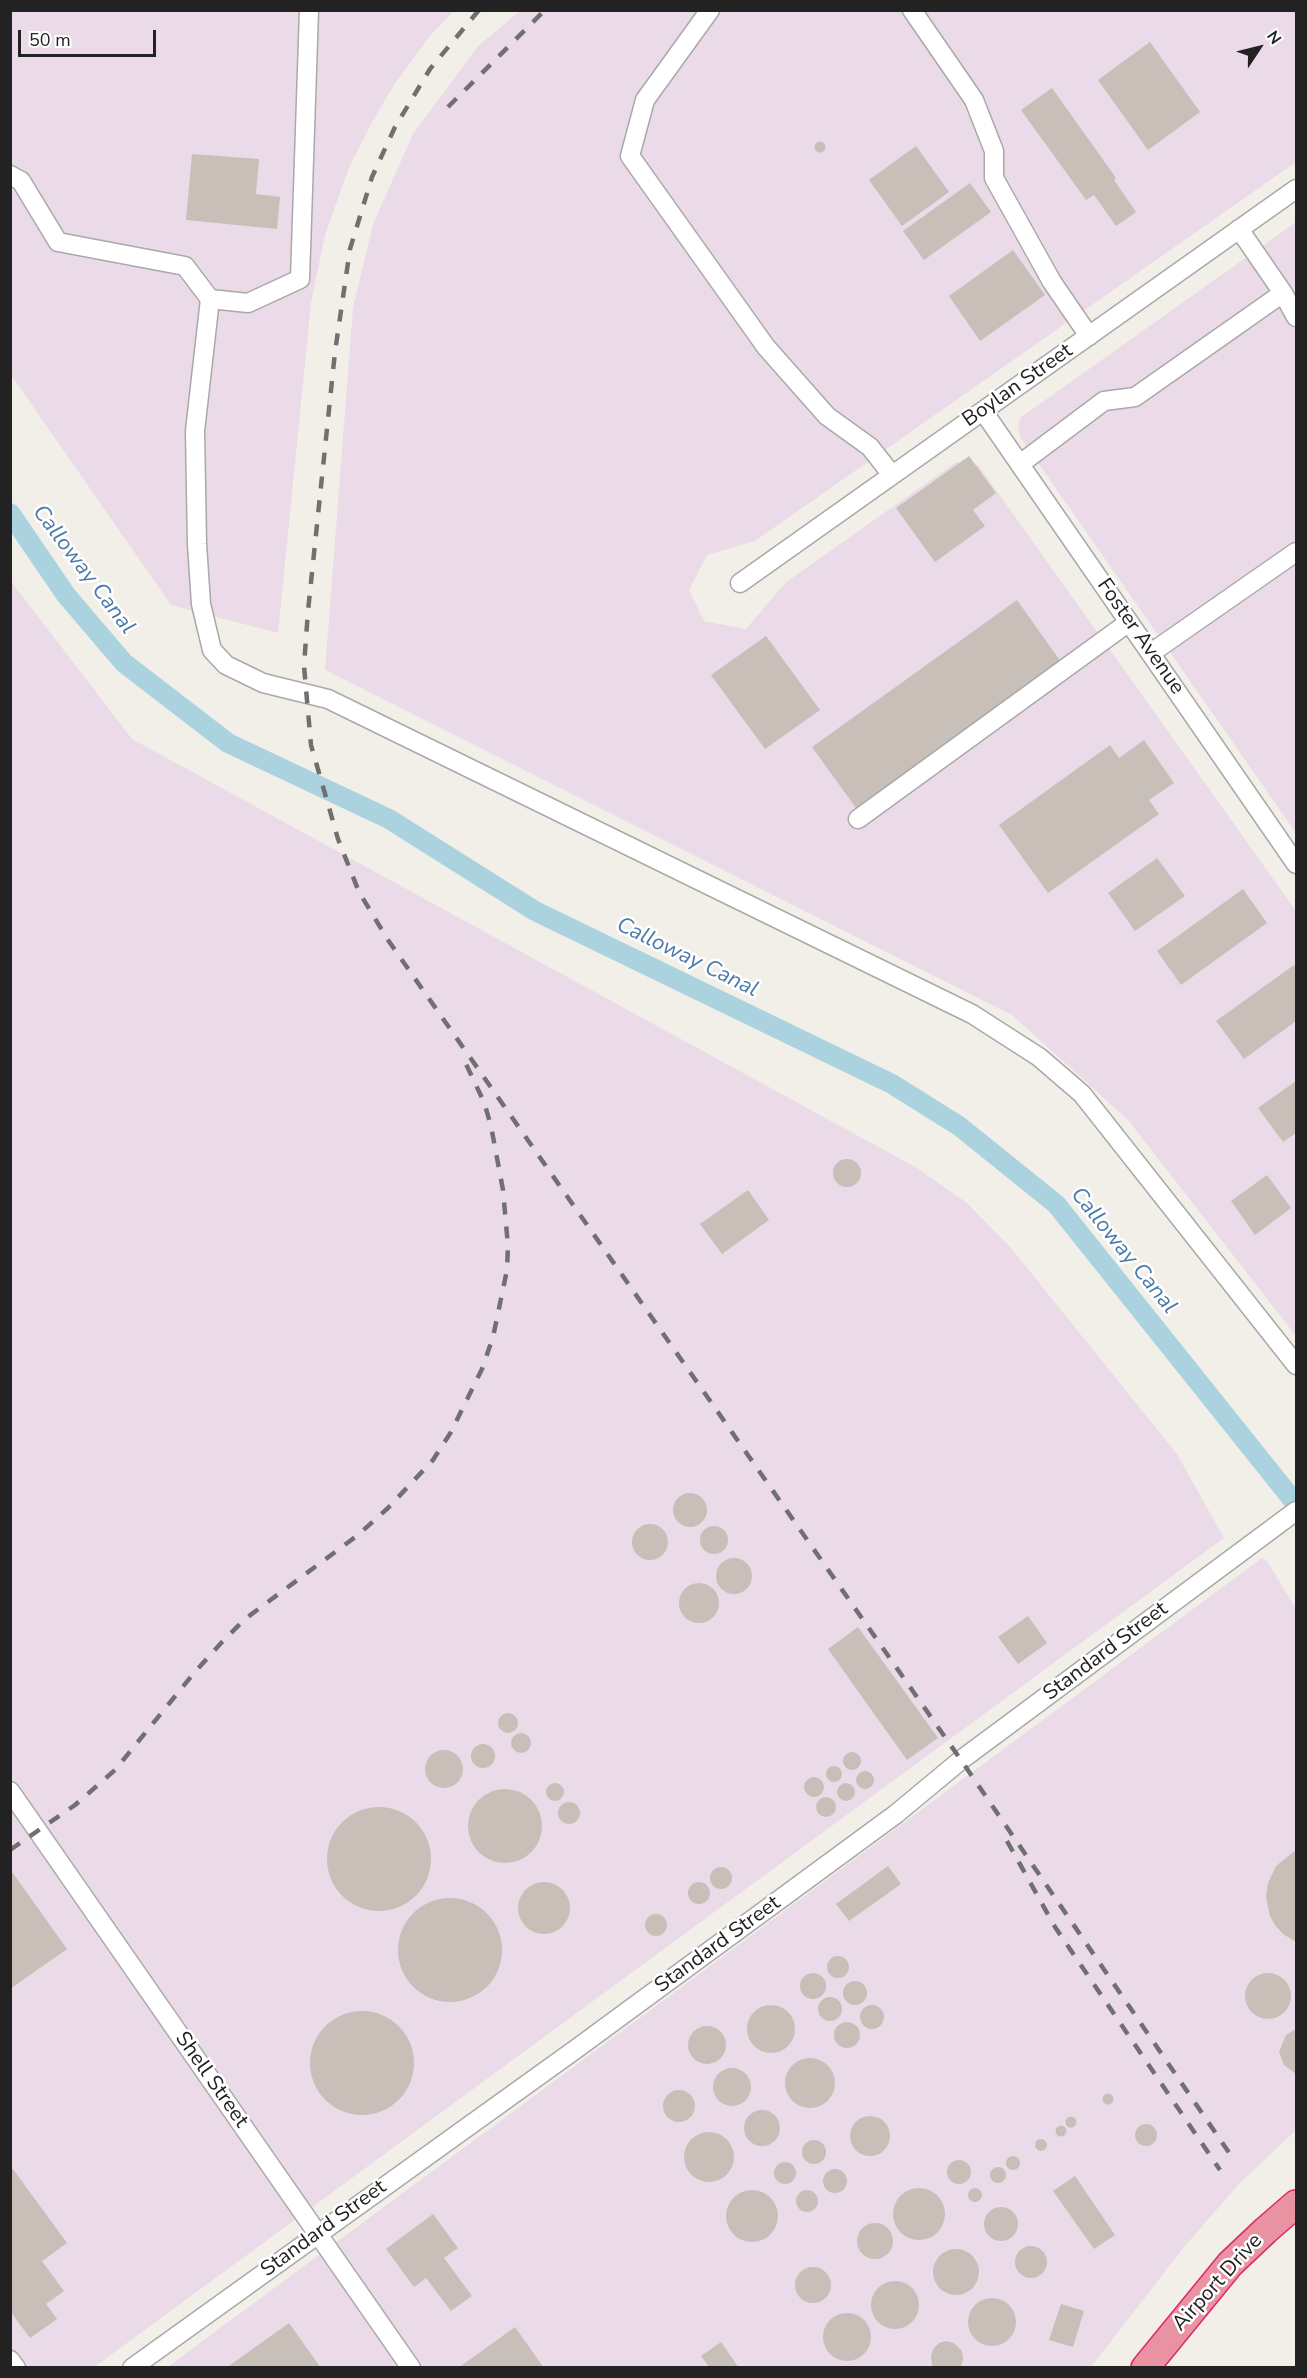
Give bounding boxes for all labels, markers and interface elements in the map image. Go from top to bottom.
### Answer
scale bar [21,18,159,56]
north arrow [1229,18,1289,78]
text: N [1261,26,1286,49]
text: 50 m [29,28,71,52]
street label: Boylan Street [958,339,1078,433]
water label: Calloway Canal [26,500,140,640]
street label: Foster Avenue [1091,574,1189,700]
water label: Calloway Canal [612,912,762,1004]
water label: Calloway Canal [1064,1183,1182,1319]
street label: Standard Street [1039,1597,1173,1707]
street label: Standard Street [650,1891,786,1999]
street label: Shell Street [169,2027,253,2133]
street label: Standard Street [256,2175,392,2283]
street label: Airport Drive [1168,2229,1268,2337]

